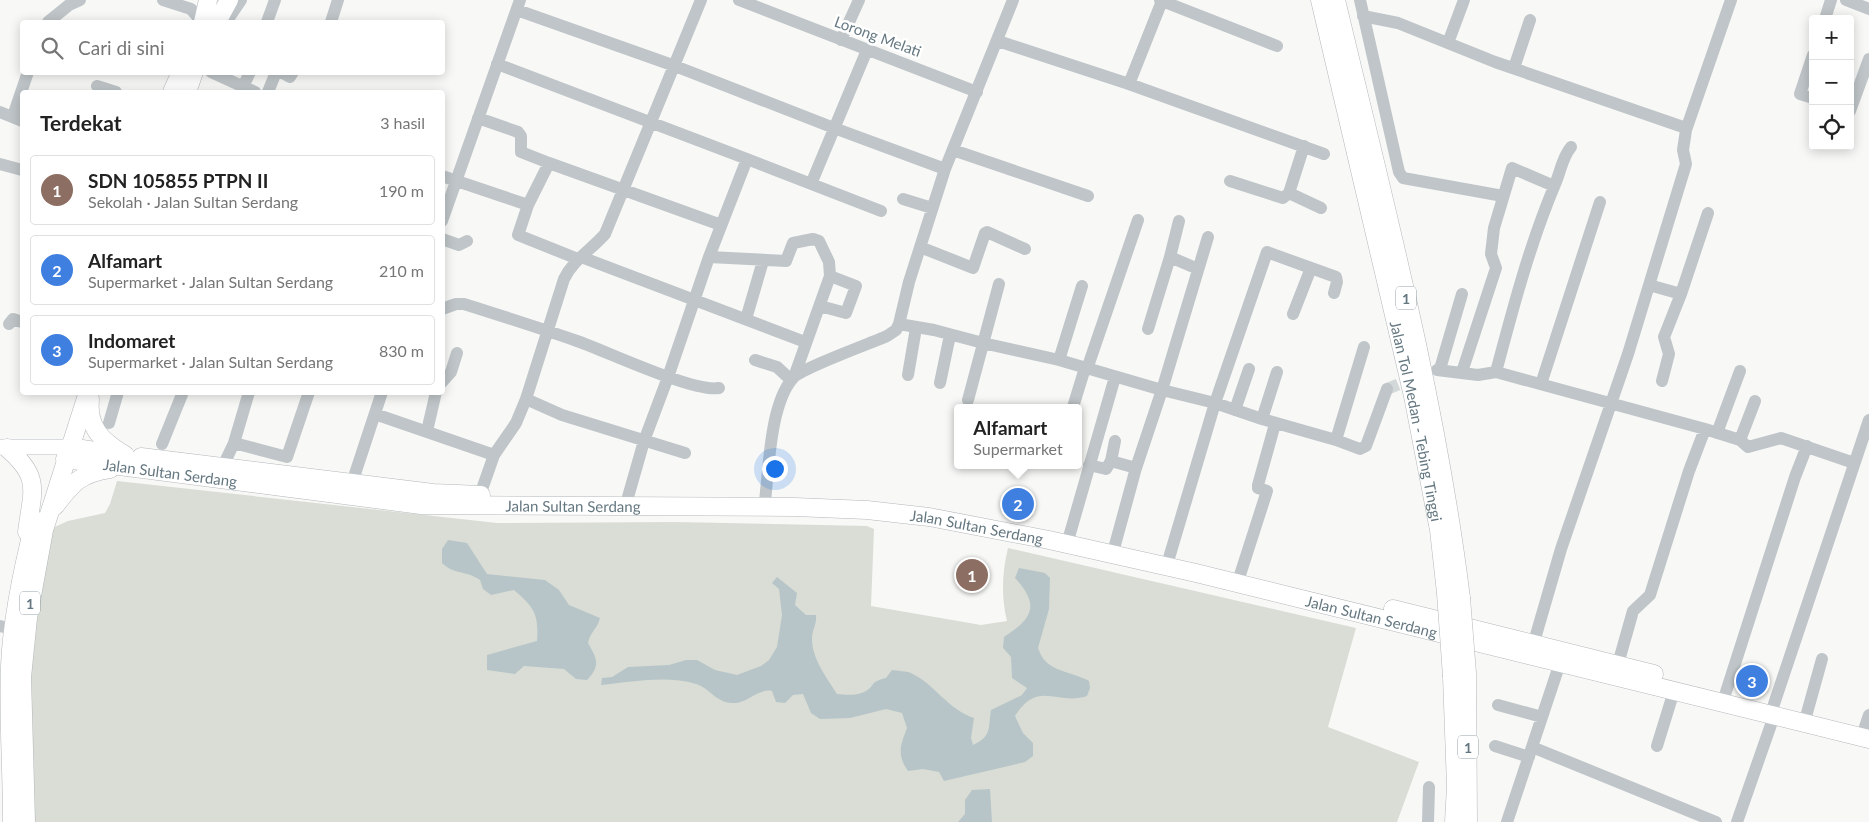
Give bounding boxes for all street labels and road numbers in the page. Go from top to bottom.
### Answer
street label: Lorong Melati [832,12,924,60]
road number: 1 [1396,286,1416,310]
street label: Jalan Tol Medan - Tebing Tinggi [1387,319,1446,523]
street label: Jalan Sultan Serdang [102,455,238,490]
street label: Jalan Sultan Serdang [505,496,641,515]
street label: Jalan Sultan Serdang [909,506,1045,548]
street label: Jalan Sultan Serdang [1304,591,1439,641]
road number: 1 [20,592,40,614]
road number: 1 [1458,736,1478,759]

